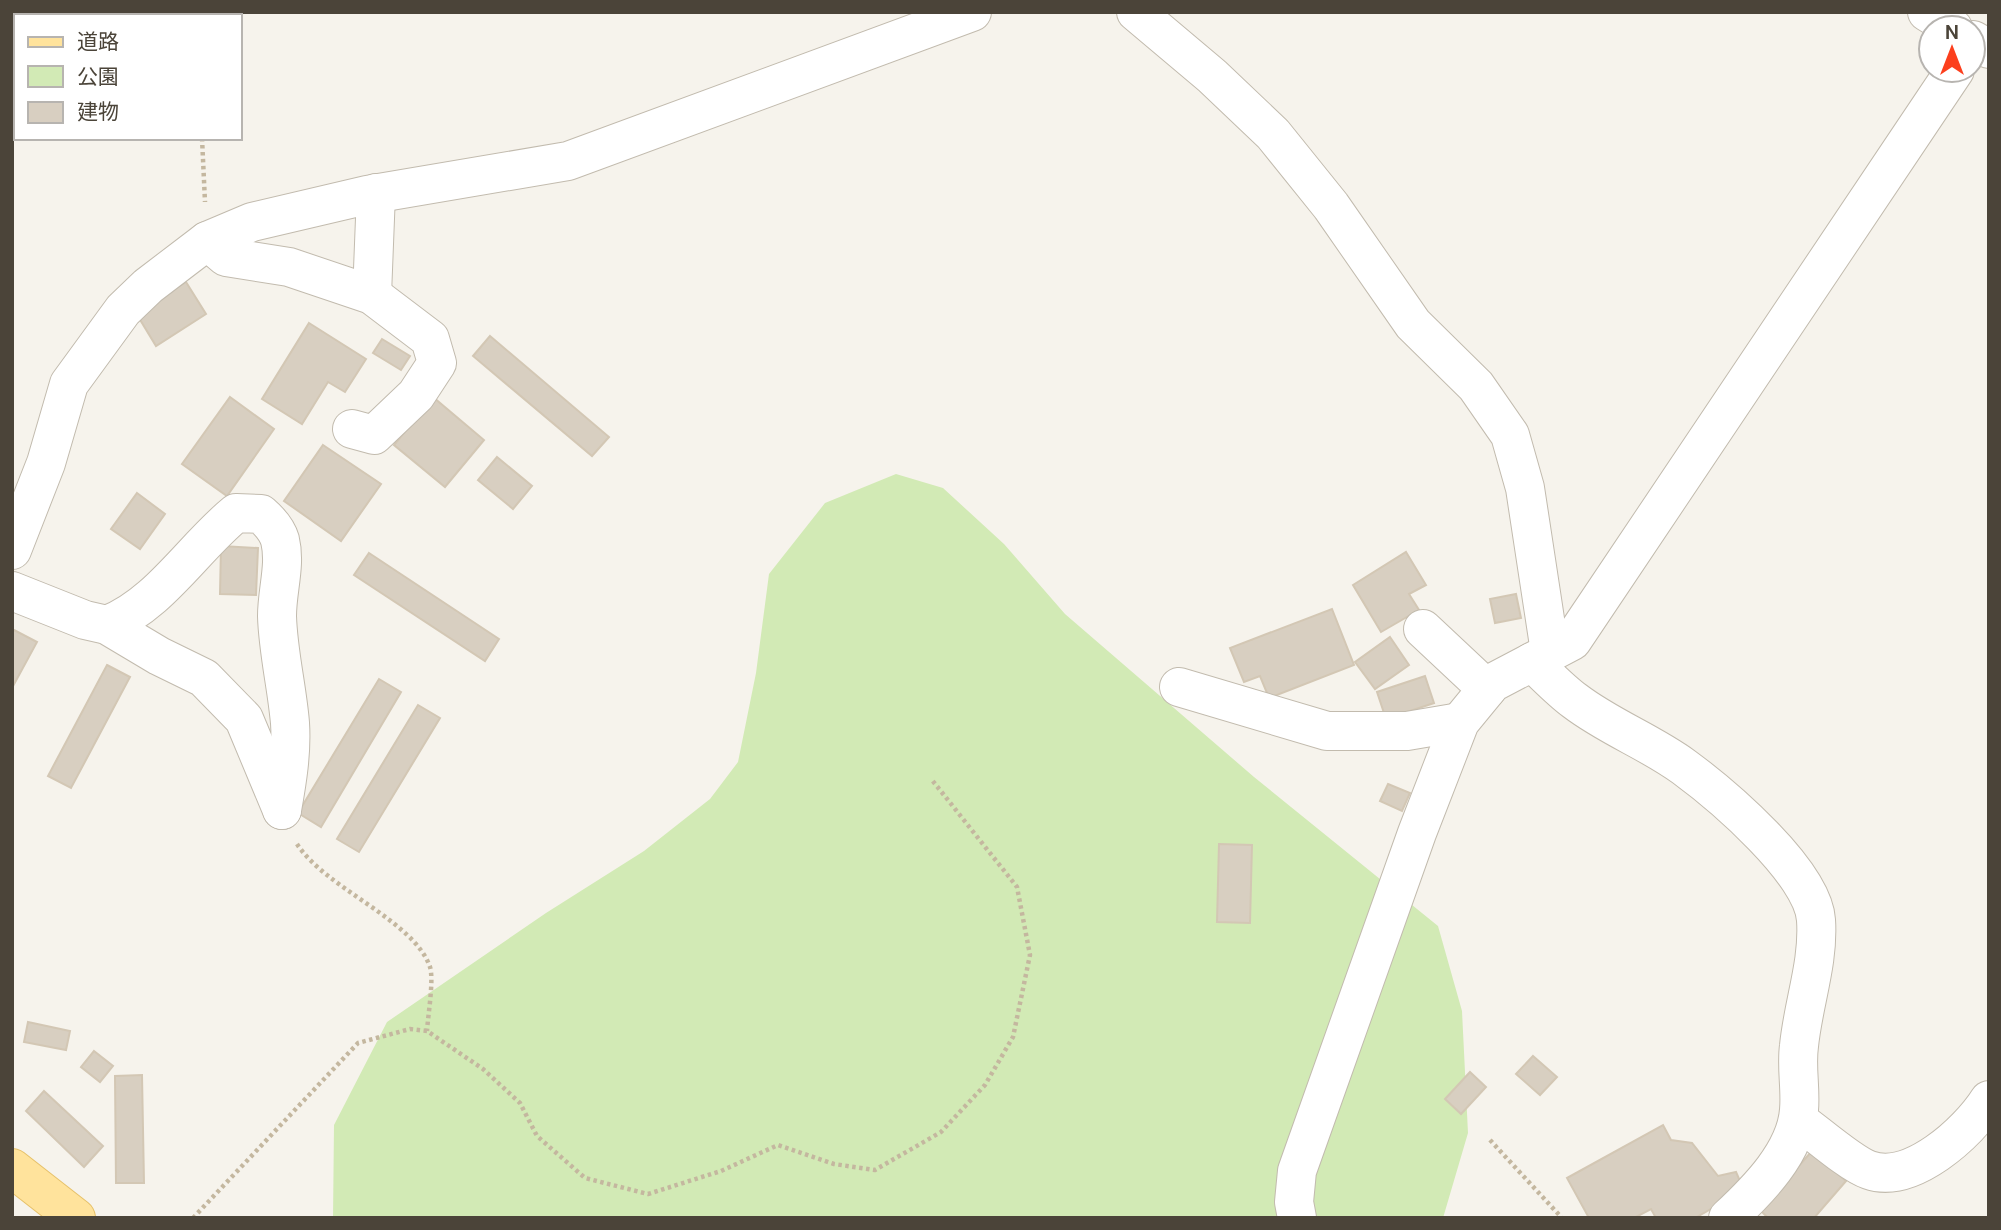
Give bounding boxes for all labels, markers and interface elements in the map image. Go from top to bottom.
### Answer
legend [14,14,242,140]
north arrow [1917,14,1987,84]
text: N [1945,20,1959,45]
text: 道路 [77,28,119,56]
text: 公園 [77,63,119,91]
text: 建物 [77,98,119,126]

